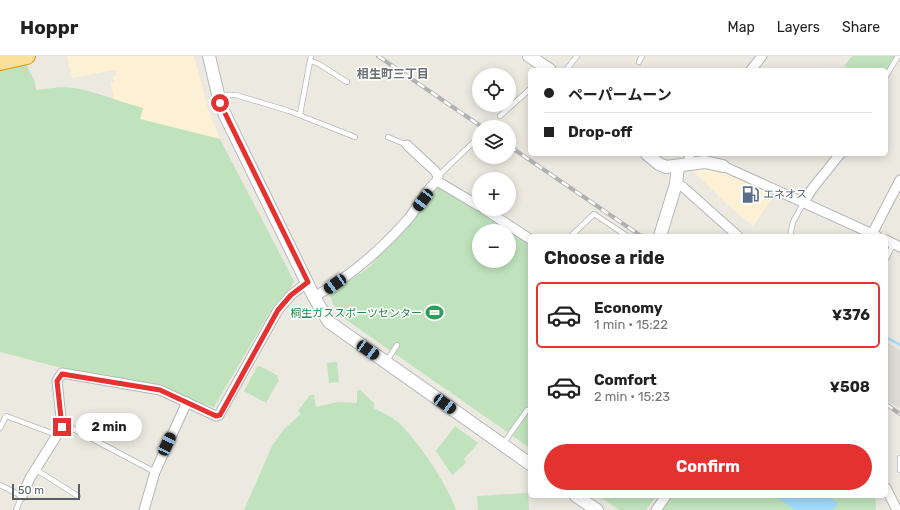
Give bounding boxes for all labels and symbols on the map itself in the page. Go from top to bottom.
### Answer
district label: 相生町三丁目 [357,67,429,81]
route start [211,94,229,112]
fuel station icon: エネオス [740,184,760,204]
car [411,187,435,213]
place label: エネオス [763,188,807,201]
car [322,272,348,296]
sports icon: 桐生ガススポーツセンター [425,303,445,323]
place label: 桐生ガススポーツセンター [290,307,422,320]
car [355,338,381,362]
car [432,392,458,416]
callout: 2 min [76,413,142,441]
route end [53,418,71,436]
car [156,431,178,457]
scale bar [12,482,80,501]

